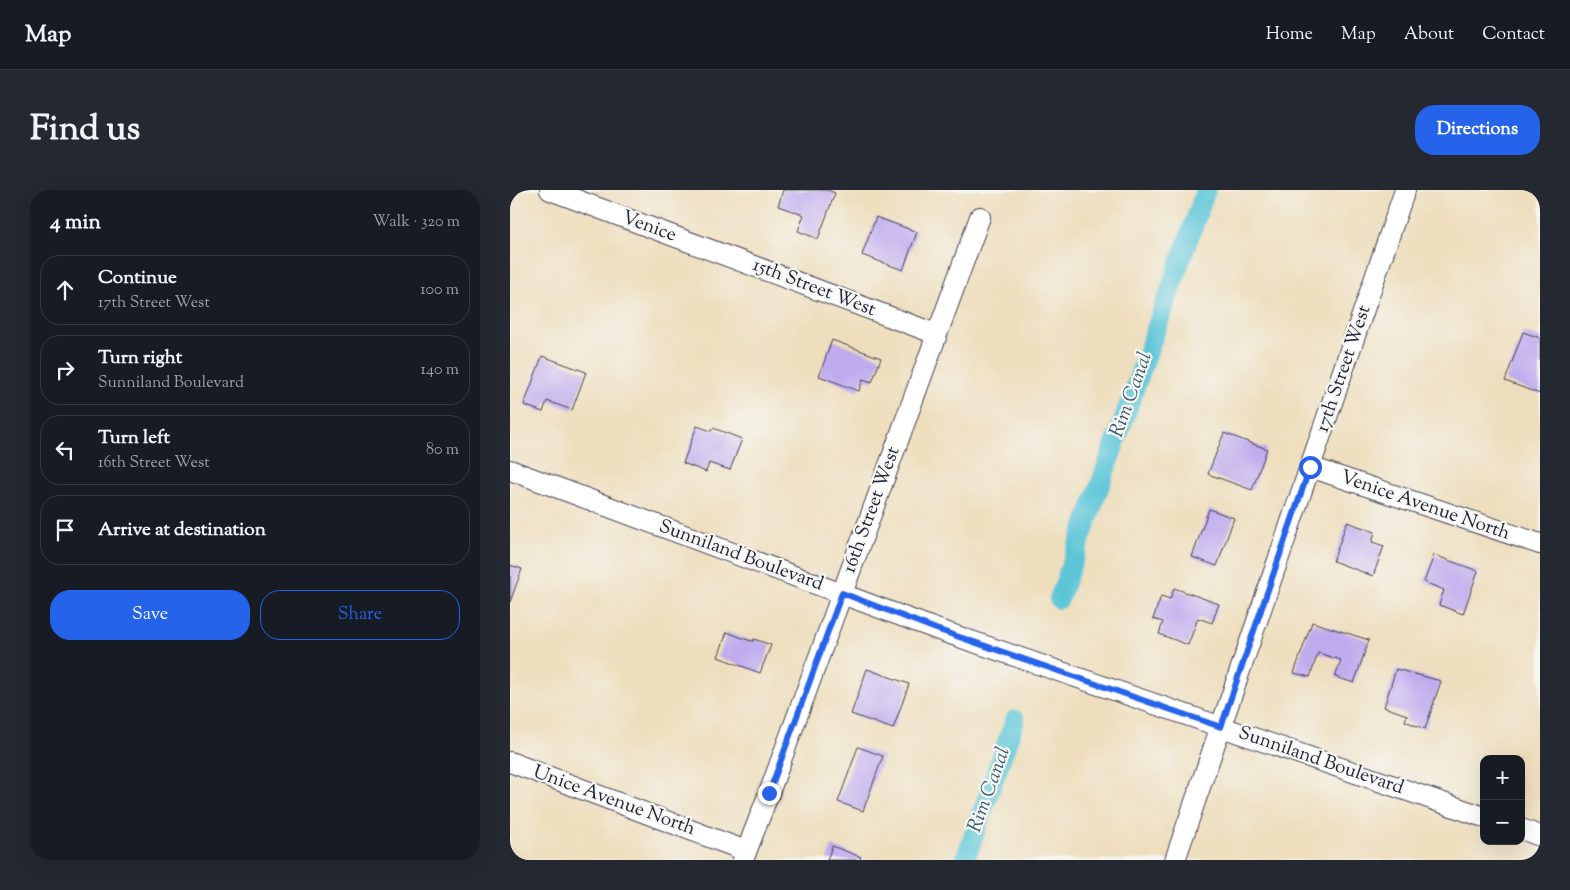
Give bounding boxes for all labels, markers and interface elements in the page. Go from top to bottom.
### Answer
text: Map [25,18,71,52]
text: Home [1266,22,1313,48]
text: Map [1341,22,1376,48]
text: About [1404,22,1454,48]
text: Contact [1482,22,1545,48]
text: Find us [30,105,140,156]
button: Directions [1415,105,1540,155]
street label: Venice [618,205,680,249]
text: 4 min [50,208,101,238]
text: Walk · 320 m [373,211,460,234]
street label: 15th Street West [749,252,880,324]
text: Continue [98,265,177,292]
icon: ahead [51,276,79,304]
text: 100 m [420,279,459,302]
text: 17th Street West [98,292,210,315]
street label: 17th Street West [1310,301,1379,436]
text: Turn right [98,345,182,372]
water label: Rim Canal [1103,348,1161,442]
icon: right [51,356,79,384]
text: 140 m [421,359,459,382]
text: Sunniland Boulevard [98,372,244,395]
text: Turn left [98,425,170,452]
icon: left [51,436,79,464]
text: 80 m [426,439,459,462]
street label: 16th Street West [837,443,908,577]
text: 16th Street West [98,452,210,475]
route start [1299,456,1322,479]
street label: Venice Avenue North [1336,464,1514,548]
street label: Sunniland Boulevard [655,514,827,598]
icon: arrive [51,516,79,544]
text: Arrive at destination [98,517,266,544]
button: Save [50,590,250,640]
button: Share [260,590,460,640]
street label: Sunniland Boulevard [1235,720,1408,802]
water label: Rim Canal [961,743,1019,837]
map controls [1480,755,1525,845]
button: + [1480,755,1525,800]
street label: Unice Avenue North [529,759,699,843]
route end [758,782,781,805]
button: − [1480,800,1525,845]

